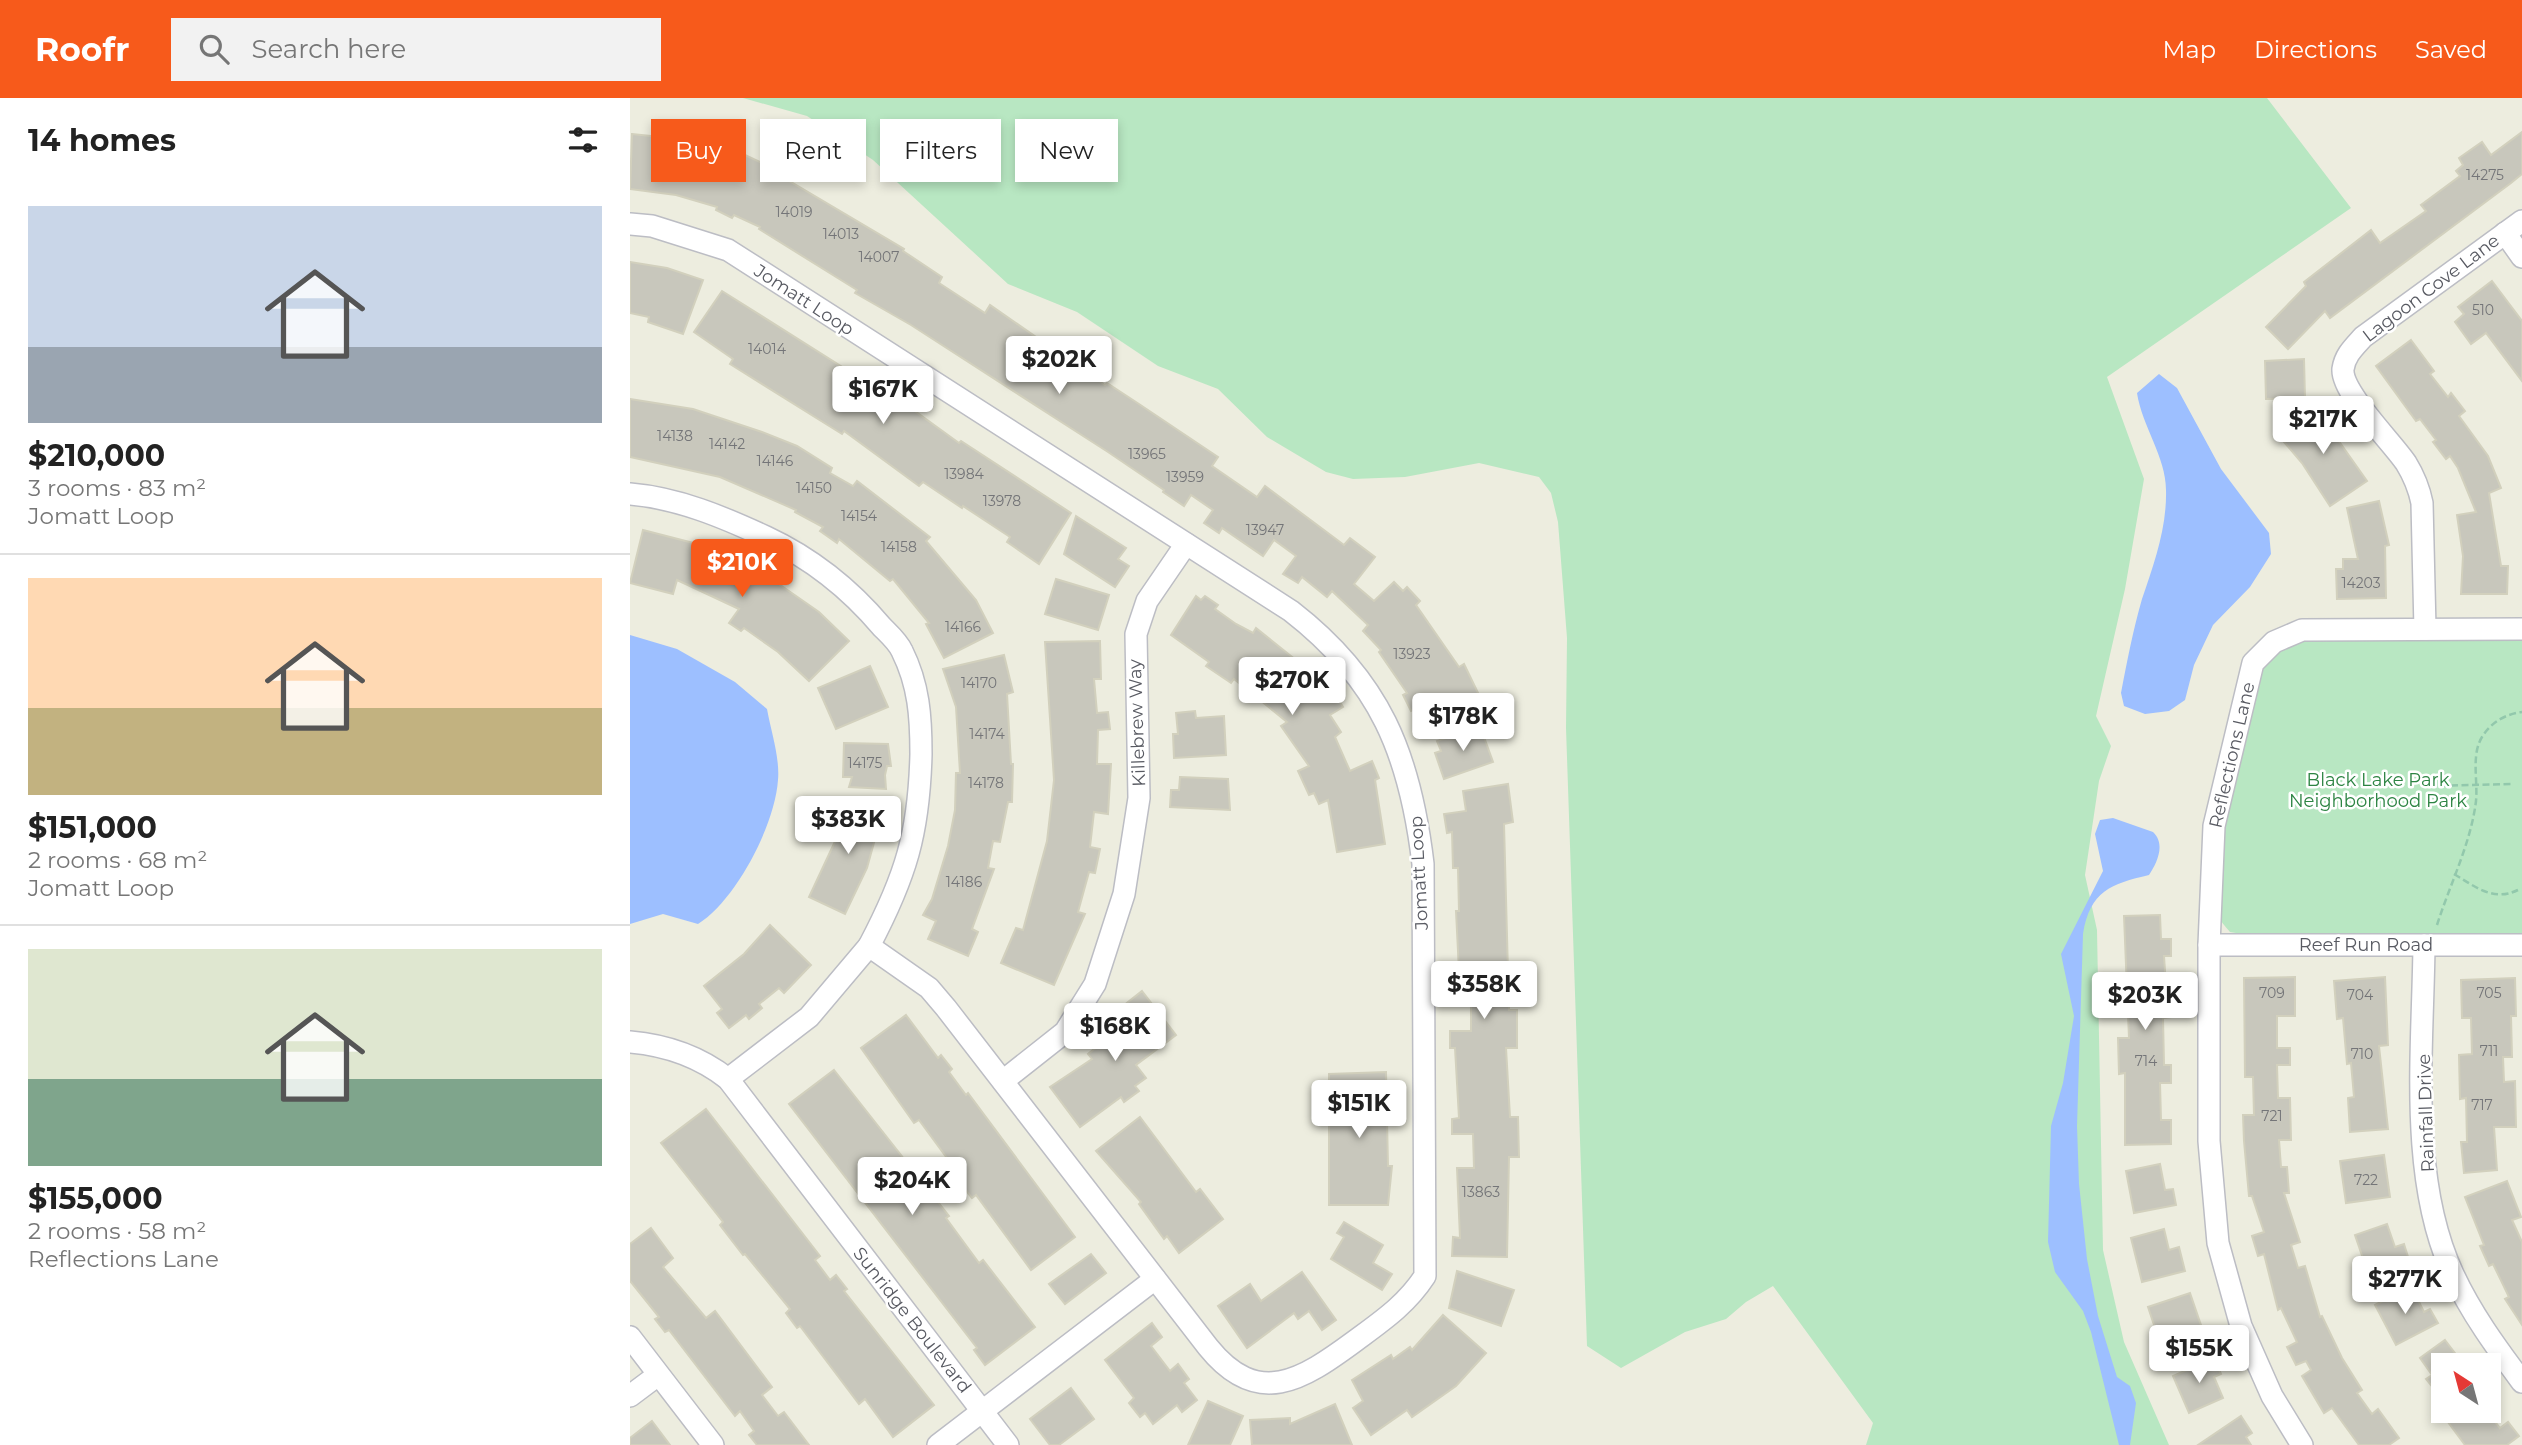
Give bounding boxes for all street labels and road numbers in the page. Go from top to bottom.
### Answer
street label: Lagoon Cove Lane [2358,229,2504,347]
street label: Jomatt Loop [749,259,858,340]
street label: Killebrew Way [1124,659,1150,787]
street label: Reflections Lane [2204,680,2260,830]
street label: Jomatt Loop [1405,815,1433,932]
street label: Reef Run Road [2299,934,2433,956]
street label: Rainfall Drive [2413,1053,2439,1173]
street label: Sunridge Boulevard [848,1243,976,1397]

